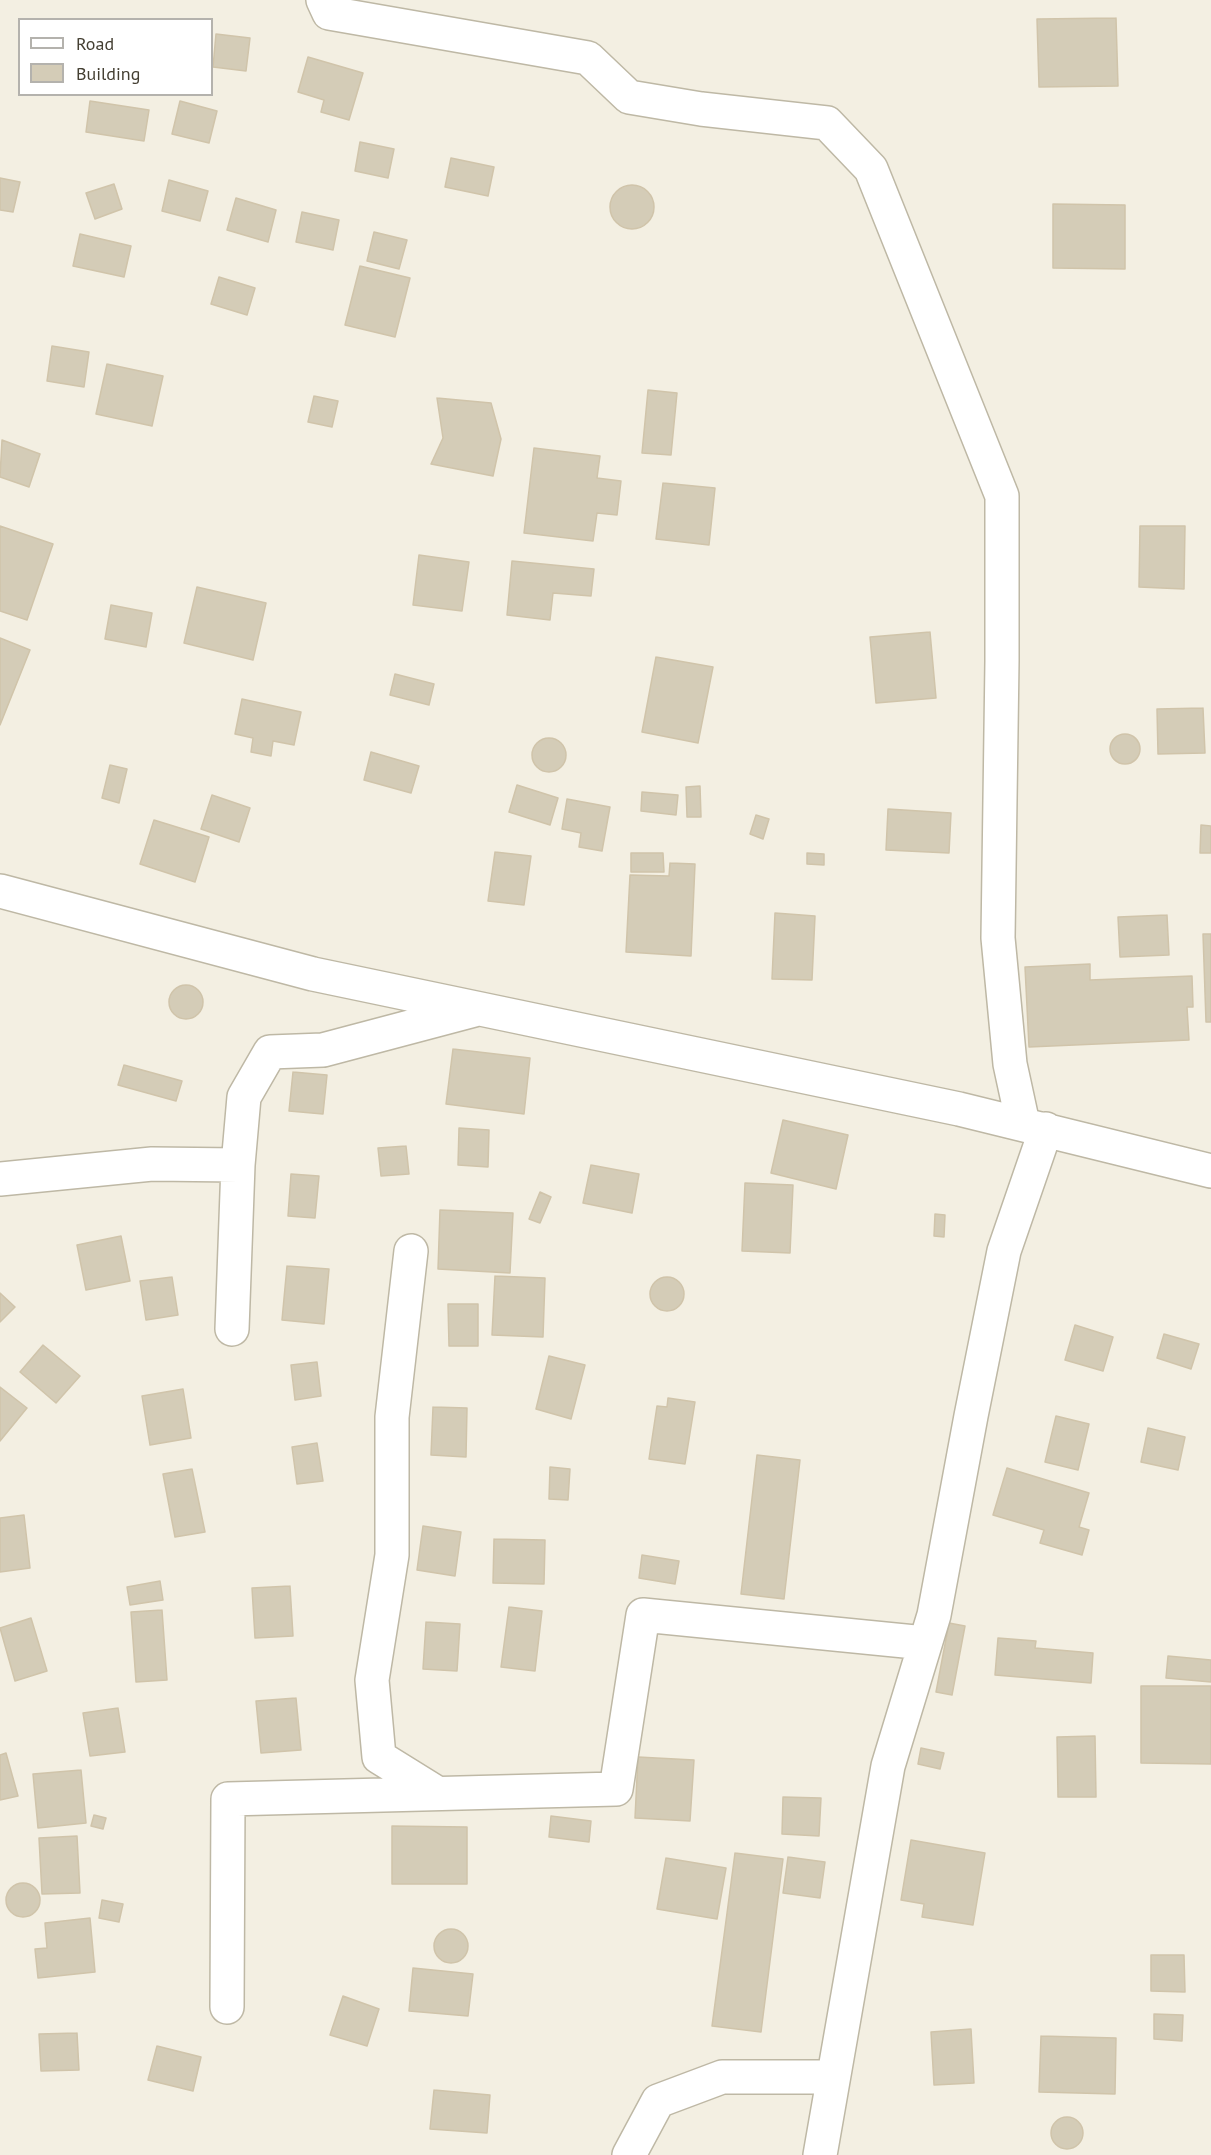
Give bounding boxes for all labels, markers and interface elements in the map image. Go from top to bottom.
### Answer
legend [18,18,213,96]
text: Road [76,32,114,55]
text: Building [76,62,140,85]

